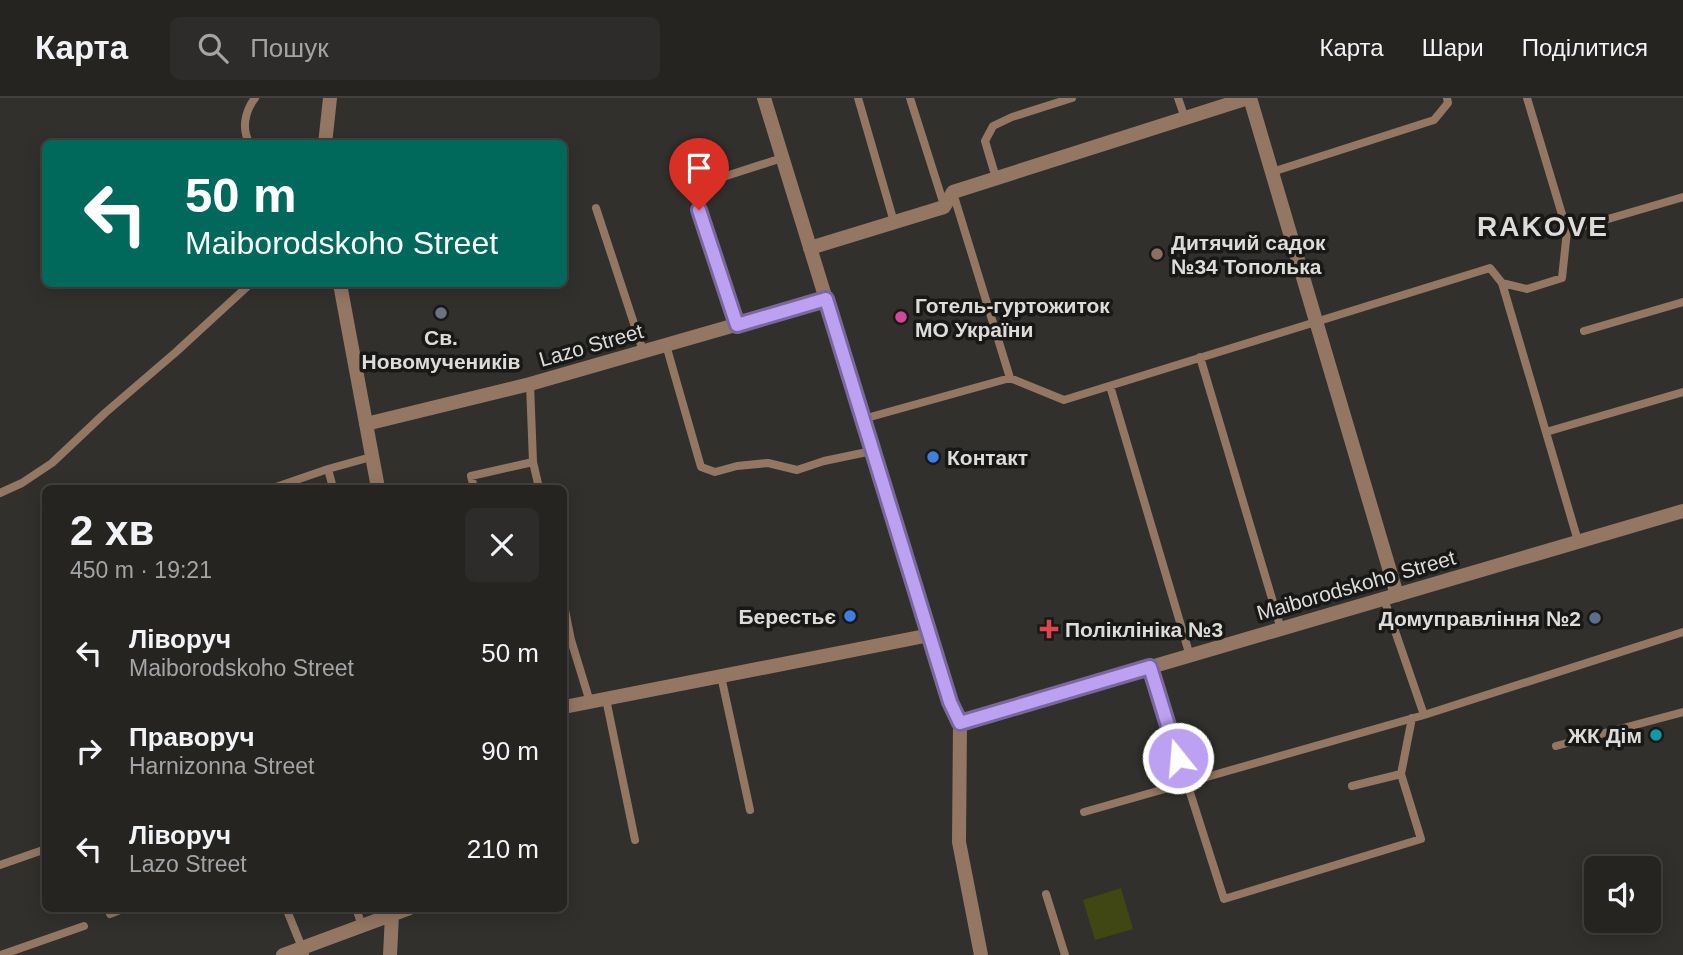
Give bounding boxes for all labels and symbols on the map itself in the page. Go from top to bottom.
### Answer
pin [669,138,729,210]
district label: RAKOVE [1477,211,1609,242]
place label: Дитячий садок №34 Тополька [1171,231,1326,278]
marker: Дитячий садок №34 Тополька [1149,246,1165,262]
place label: Готель-гуртожиток МО України [915,294,1110,341]
marker: Св. Новомучеників [433,305,449,321]
marker: Готель-гуртожиток МО України [893,309,909,325]
street label: Lazo Street [536,319,646,371]
place label: Св. Новомучеників [362,326,521,373]
place label: Контакт [947,446,1028,469]
marker: Контакт [925,449,941,465]
street label: Maiborodskoho Street [1254,546,1458,624]
place label: Берестьє [739,605,836,628]
place label: Домуправління №2 [1379,607,1581,630]
marker: Берестьє [842,608,858,624]
marker: Домуправління №2 [1587,610,1603,626]
place label: Поліклініка №3 [1065,618,1223,641]
marker: Поліклініка №3 [1039,619,1059,639]
position arrow [1141,721,1215,795]
place label: ЖК Дім [1567,724,1642,747]
marker: ЖК Дім [1648,727,1664,743]

